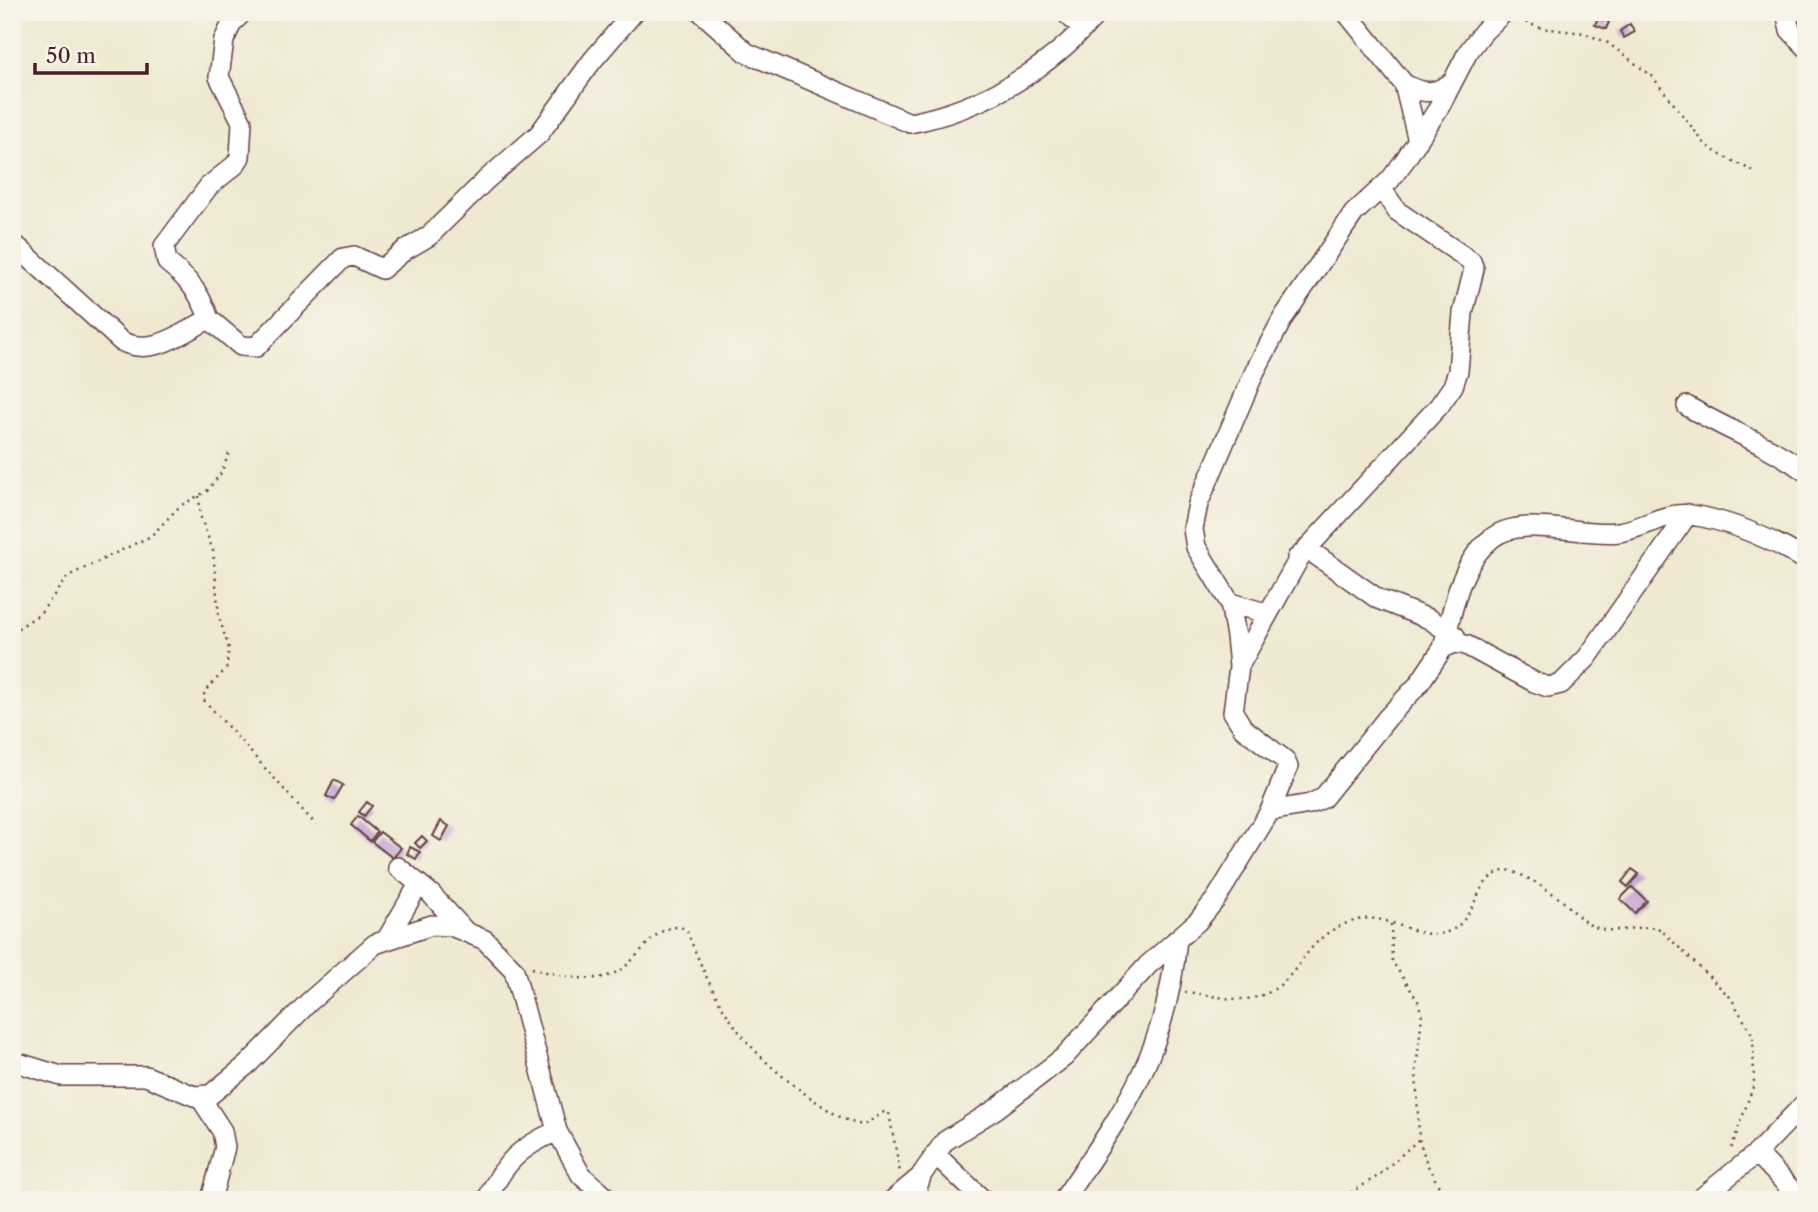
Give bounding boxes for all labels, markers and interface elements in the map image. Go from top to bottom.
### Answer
scale bar [35,32,147,76]
text: 50 m [46,43,96,68]

